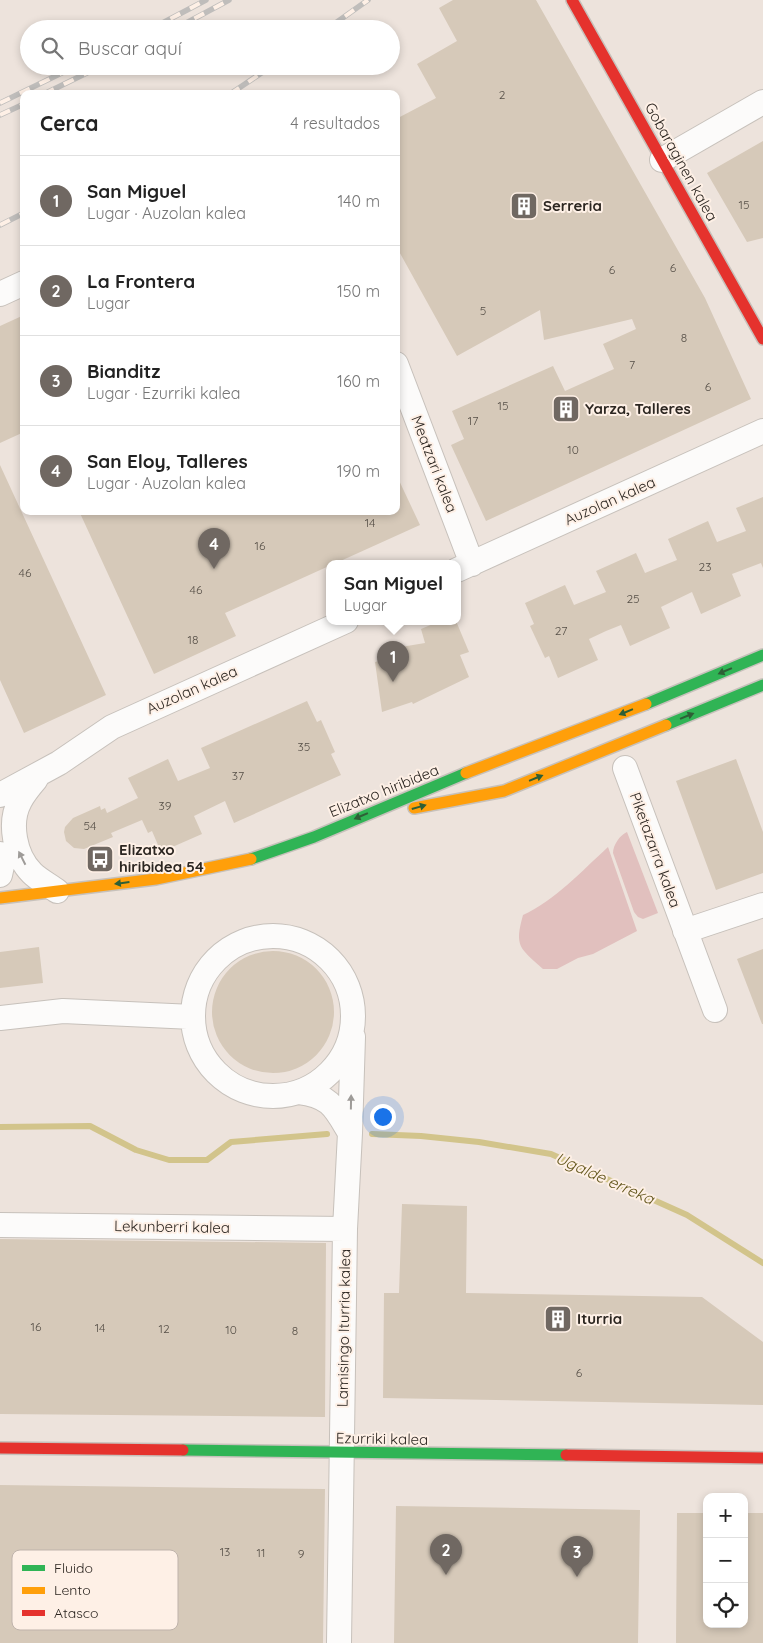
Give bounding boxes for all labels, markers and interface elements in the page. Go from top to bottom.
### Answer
search box [20,20,400,75]
icon: search [38,34,66,62]
text: Buscar aquí [78,36,182,60]
house number: 2 [499,87,506,102]
street label: Gobaraginen kalea [641,99,722,224]
text: Cerca [40,110,98,136]
text: 4 resultados [290,113,380,133]
text: San Miguel [87,179,186,203]
text: 1 [53,191,59,211]
text: 140 m [337,191,380,211]
building icon: Serreria [509,191,539,221]
place label: Serreria [543,196,602,215]
house number: 15 [739,197,749,212]
text: Lugar · Auzolan kalea [87,203,246,223]
house number: 6 [670,260,677,275]
house number: 6 [609,262,616,277]
text: La Frontera [87,269,195,293]
text: 2 [51,281,61,301]
text: 150 m [337,281,380,301]
text: Lugar [87,293,130,313]
house number: 5 [480,303,486,318]
house number: 8 [681,330,687,345]
house number: 7 [629,357,635,372]
text: Bianditz [87,359,161,383]
text: 3 [52,371,60,391]
text: 160 m [337,371,380,391]
house number: 6 [705,379,712,394]
text: Lugar · Ezurriki kalea [87,383,241,403]
building icon: Yarza, Talleres [551,394,581,424]
house number: 15 [498,398,508,413]
place label: Yarza, Talleres [585,399,691,418]
street label: Meatzari kalea [407,413,462,515]
house number: 17 [468,413,478,428]
house number: 10 [567,442,579,457]
text: San Eloy, Talleres [87,449,248,473]
text: 4 [51,461,61,481]
text: 190 m [337,461,380,481]
street label: Auzolan kalea [561,472,658,529]
text: Lugar · Auzolan kalea [87,473,246,493]
house number: 14 [365,515,375,530]
pin: 4 [198,528,230,569]
house number: 16 [255,538,266,553]
house number: 23 [699,559,711,574]
popup [326,560,461,625]
house number: 46 [19,565,32,580]
text: San Miguel [344,571,443,595]
house number: 46 [190,582,203,597]
house number: 25 [626,591,640,606]
text: Lugar [344,595,387,615]
house number: 27 [555,623,567,638]
house number: 18 [188,632,198,647]
pin: 1 [377,641,409,682]
street label: Auzolan kalea [143,661,240,718]
one-way arrow [717,667,732,675]
one-way arrow [618,708,633,716]
one-way arrow [680,712,695,720]
house number: 35 [298,739,310,754]
street label: Elizatxo hiribidea [326,760,441,821]
house number: 37 [232,768,244,783]
one-way arrow [529,773,544,781]
street label: Piketazarra kalea [626,790,685,910]
house number: 39 [159,798,172,813]
one-way arrow [411,803,426,811]
one-way arrow [353,812,368,820]
house number: 54 [84,818,96,833]
place label: Elizatxo hiribidea 54 [119,840,204,876]
bus stop icon: Elizatxo hiribidea 54 [85,844,115,874]
one-way arrow [18,851,26,865]
one-way arrow [113,879,129,887]
one-way arrow [347,1094,355,1110]
your location [370,1104,396,1130]
water label: Ugalde erreka [553,1147,659,1209]
street label: Lekunberri kalea [114,1216,230,1237]
street label: Lamisingo Iturria kalea [333,1249,354,1407]
building icon: Iturria [543,1304,573,1334]
place label: Iturria [577,1309,622,1328]
house number: 16 [31,1319,42,1334]
house number: 14 [95,1320,105,1335]
house number: 12 [158,1321,170,1336]
house number: 10 [225,1322,237,1337]
house number: 8 [292,1323,298,1338]
house number: 6 [576,1365,583,1380]
street label: Ezurriki kalea [336,1428,428,1449]
map controls [703,1493,748,1628]
button: + [703,1493,748,1538]
pin: 2 [430,1534,462,1575]
pin: 3 [561,1536,593,1577]
button: − [703,1538,748,1583]
house number: 13 [220,1544,230,1559]
house number: 11 [257,1545,265,1560]
house number: 9 [298,1546,305,1561]
legend [12,1550,178,1630]
text: Fluido [54,1559,93,1577]
text: Lento [54,1581,91,1599]
button: locate [703,1583,748,1628]
text: Atasco [54,1604,99,1622]

